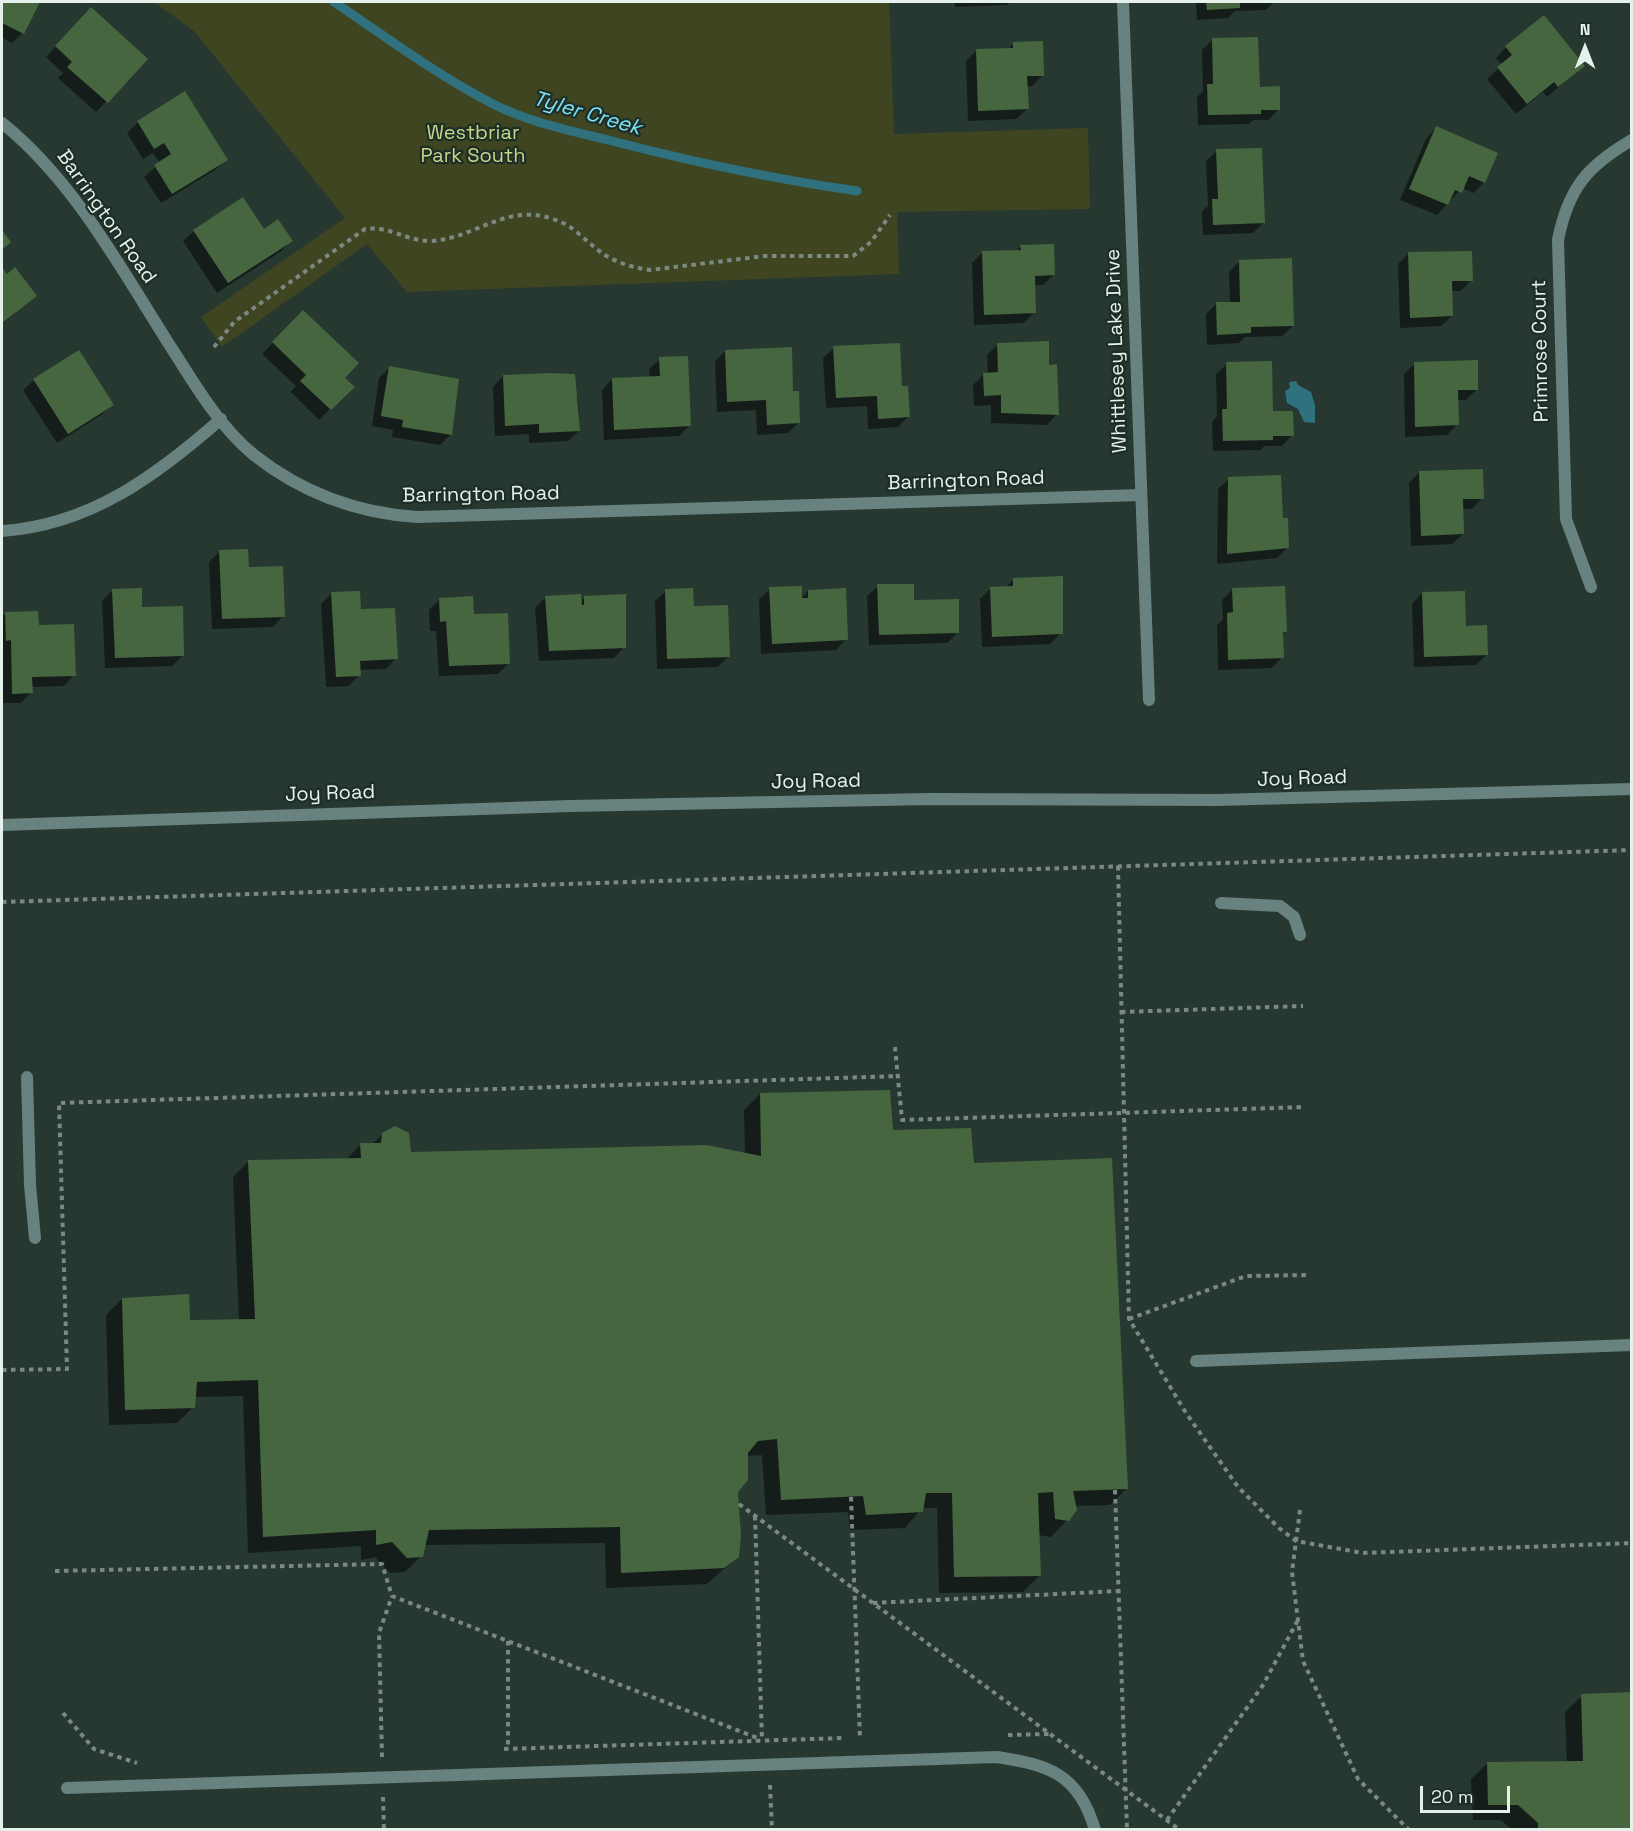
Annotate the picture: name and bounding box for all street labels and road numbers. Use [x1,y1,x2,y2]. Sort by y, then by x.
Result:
street label: Barrington Road [51,146,161,288]
street label: Whittlesey Lake Drive [1101,248,1133,454]
street label: Primrose Court [1528,279,1554,423]
street label: Barrington Road [887,466,1045,496]
street label: Barrington Road [402,482,560,508]
street label: Joy Road [1257,765,1347,793]
street label: Joy Road [771,769,861,795]
street label: Joy Road [285,780,375,808]

